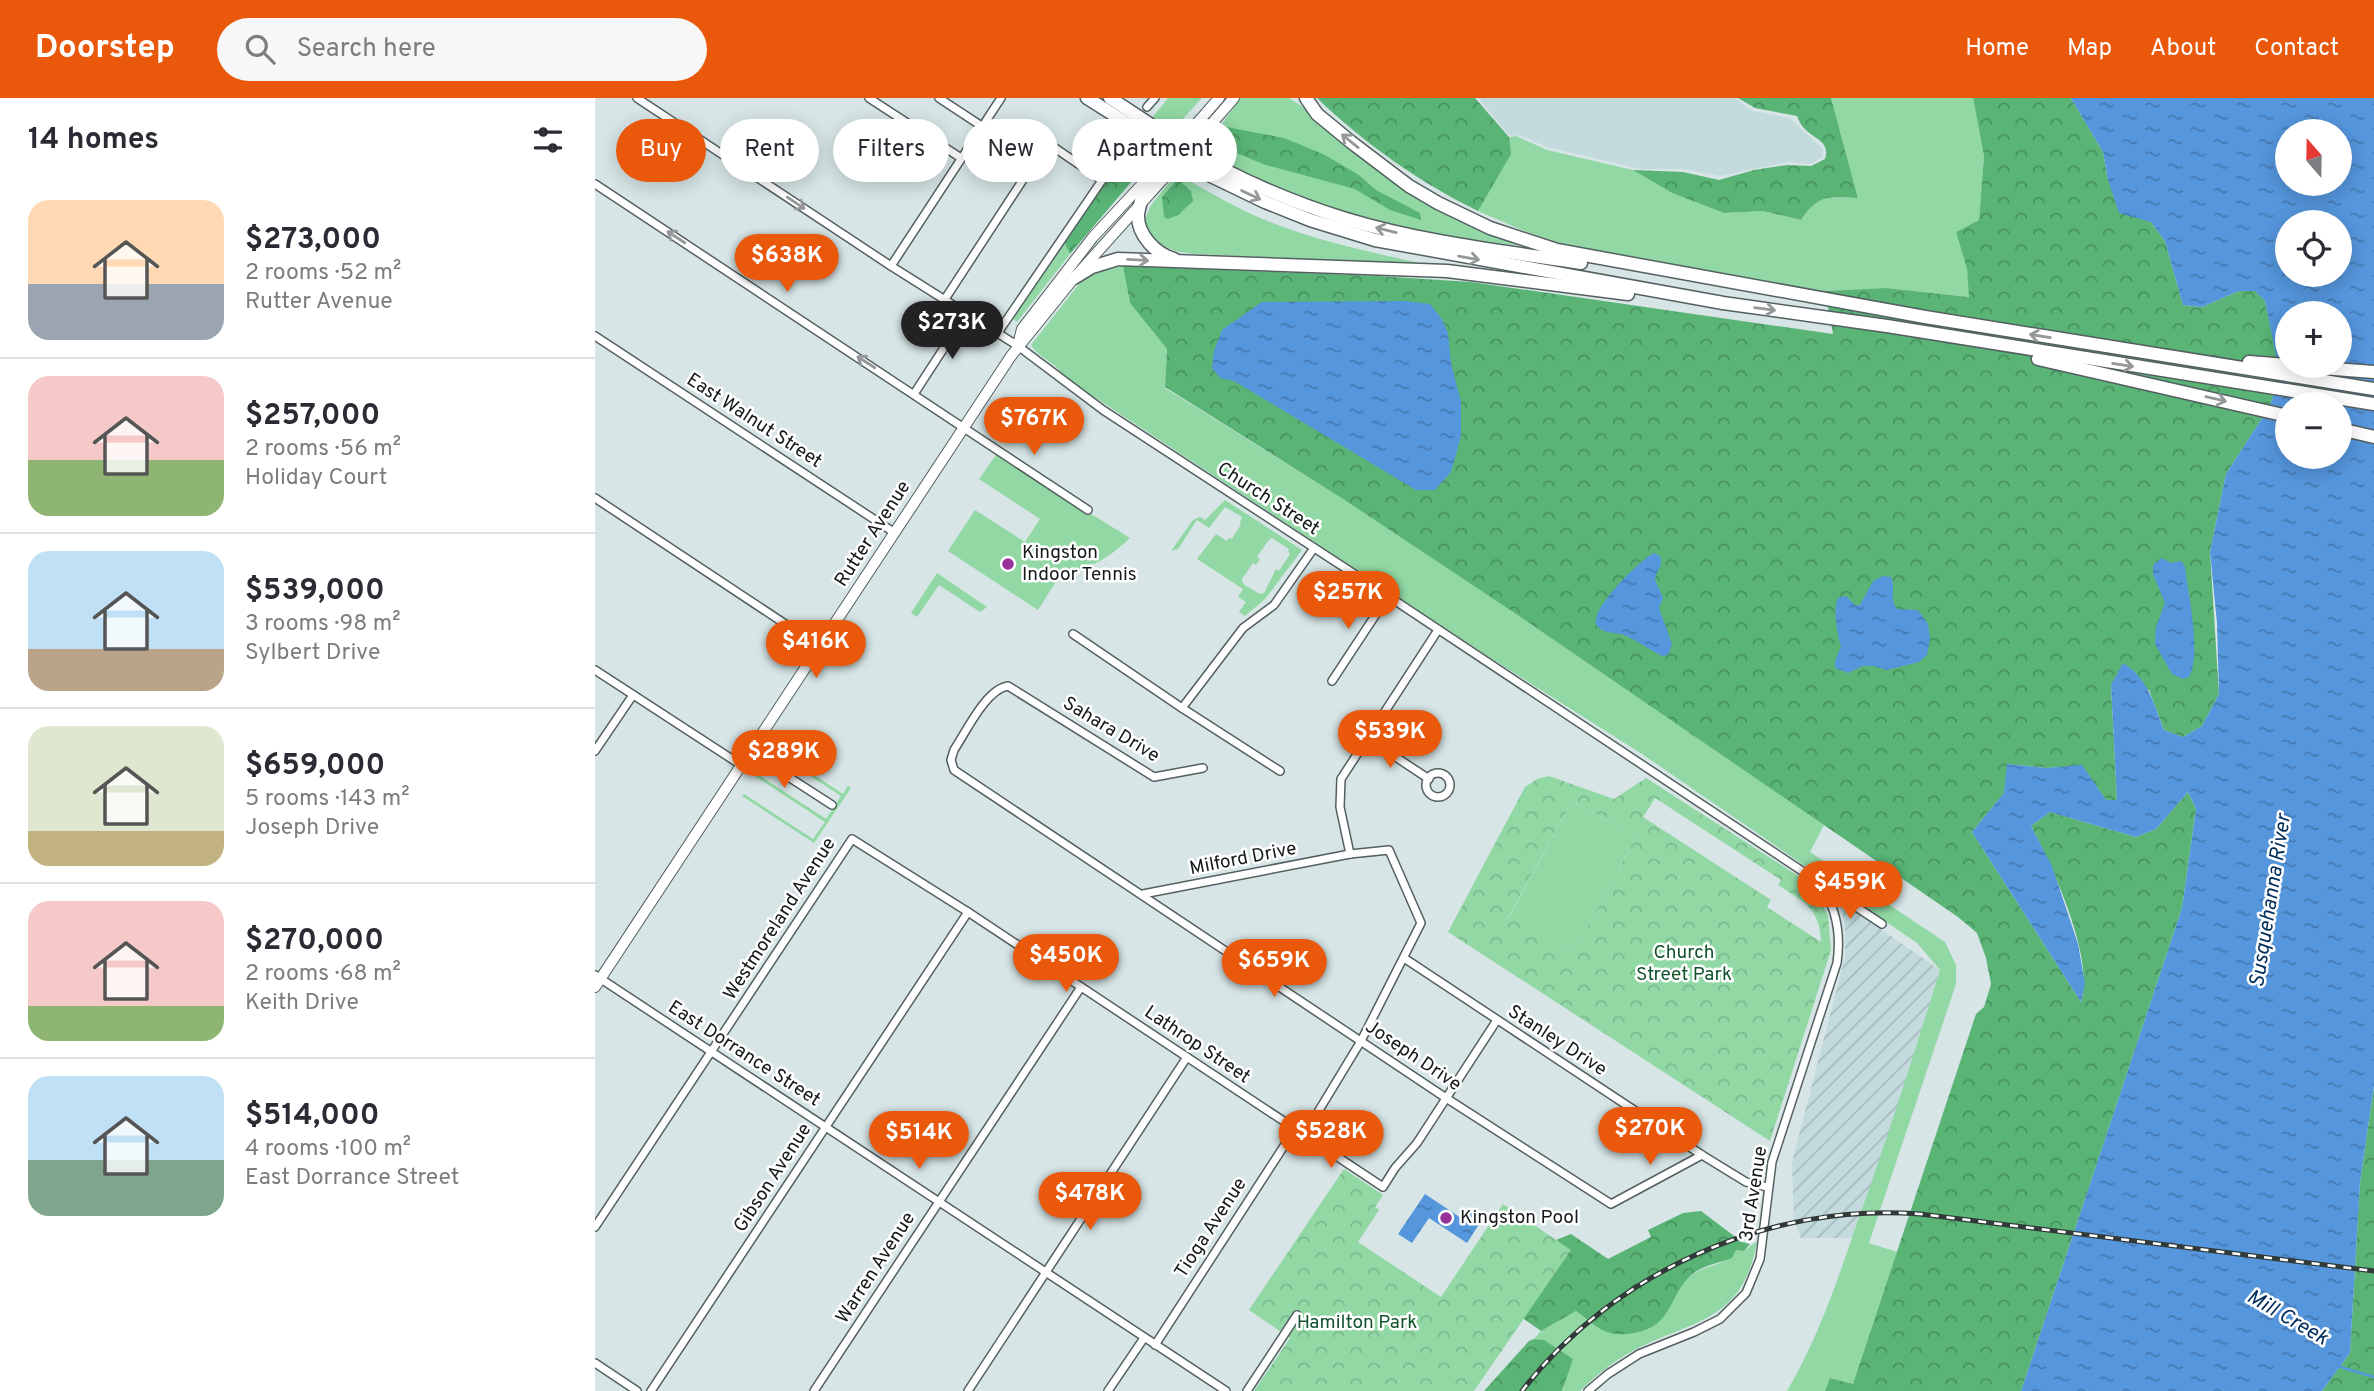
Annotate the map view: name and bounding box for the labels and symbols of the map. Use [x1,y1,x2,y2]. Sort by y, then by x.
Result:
north arrow [2275,119,2352,196]
one-way arrow [1341,133,1359,148]
one-way arrow [1240,189,1261,202]
one-way arrow [786,197,806,211]
one-way arrow [1376,222,1398,235]
one-way arrow [667,230,686,245]
pin: $638K [738,234,836,294]
one-way arrow [1457,252,1480,265]
one-way arrow [1127,254,1150,267]
pin: $273K [903,302,1001,361]
one-way arrow [1754,303,1776,316]
one-way arrow [2030,329,2052,342]
one-way arrow [857,355,876,370]
one-way arrow [2111,359,2134,372]
street label: East Walnut Street [682,368,826,474]
one-way arrow [2205,394,2227,407]
pin: $767K [985,398,1083,457]
street label: Church Street [1212,457,1324,541]
street label: Rutter Avenue [830,476,916,592]
place label: Kingston Indoor Tennis [1022,541,1137,587]
marker: Kingston Indoor Tennis [1000,556,1016,572]
pin: $257K [1299,572,1397,631]
pin: $416K [767,620,865,680]
street label: Sahara Drive [1058,692,1164,768]
pin: $539K [1341,710,1439,770]
pin: $289K [735,730,833,790]
water label: Susquehanna River [2244,810,2298,990]
street label: Westmoreland Avenue [718,833,842,1005]
street label: Milford Drive [1187,837,1299,881]
pin: $459K [1801,862,1899,921]
pin: $450K [1017,934,1115,994]
pin: $659K [1225,940,1323,999]
park label: Church Street Park [1636,941,1732,987]
street label: East Dorrance Street [663,996,825,1112]
street label: Stanley Drive [1503,1000,1611,1082]
street label: Lathrop Street [1139,1001,1255,1089]
street label: Joseph Drive [1360,1015,1466,1097]
pin: $270K [1601,1108,1699,1167]
pin: $528K [1282,1110,1380,1170]
pin: $514K [870,1112,968,1171]
street label: Gibson Avenue [729,1119,817,1237]
street label: 3rd Avenue [1735,1145,1773,1243]
pin: $478K [1041,1172,1139,1232]
street label: Tioga Avenue [1170,1173,1252,1283]
place label: Kingston Pool [1460,1206,1579,1230]
street label: Warren Avenue [831,1208,921,1328]
marker: Kingston Pool [1438,1210,1454,1226]
water label: Mill Creek [2241,1284,2333,1352]
park label: Hamilton Park [1297,1311,1417,1335]

